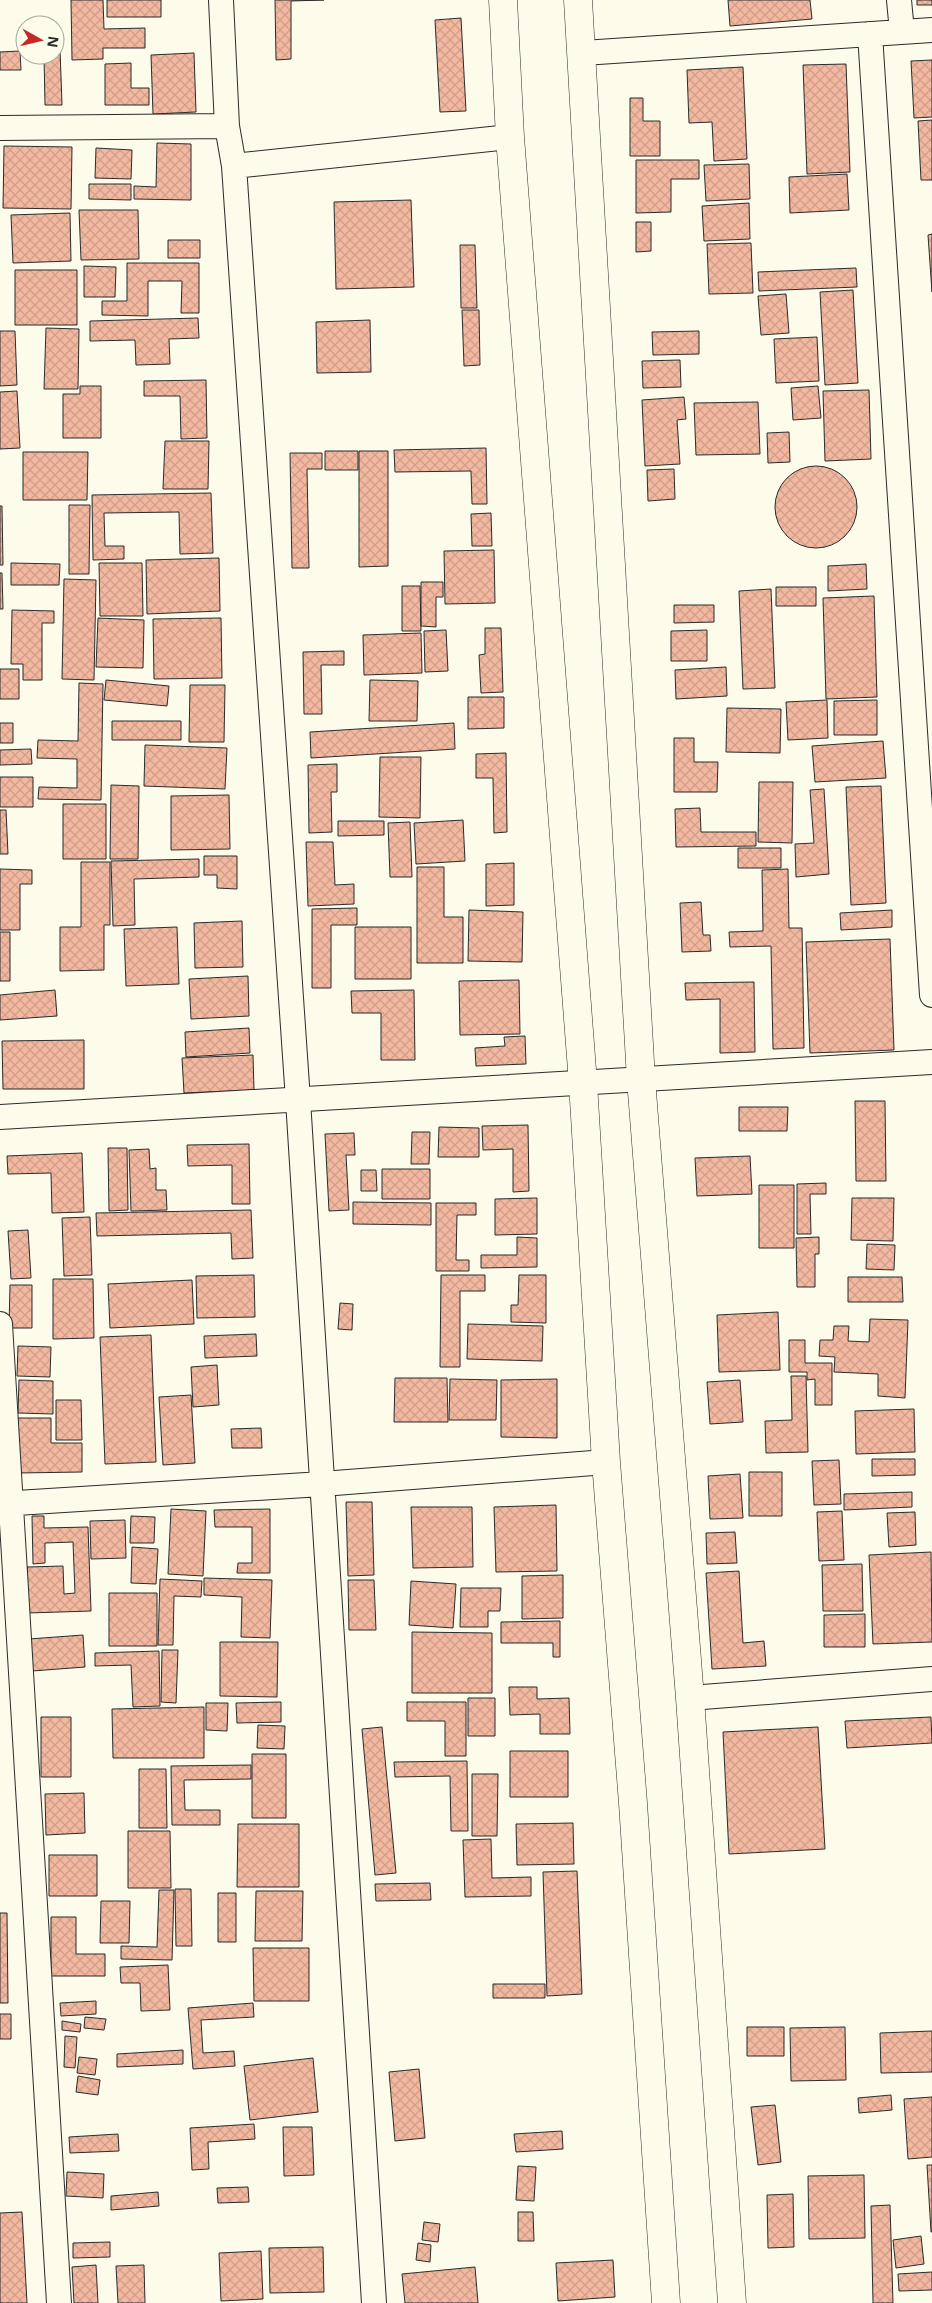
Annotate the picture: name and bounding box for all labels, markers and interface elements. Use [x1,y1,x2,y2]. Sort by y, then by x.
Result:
north arrow [15,15,65,65]
text: N [43,35,64,49]

